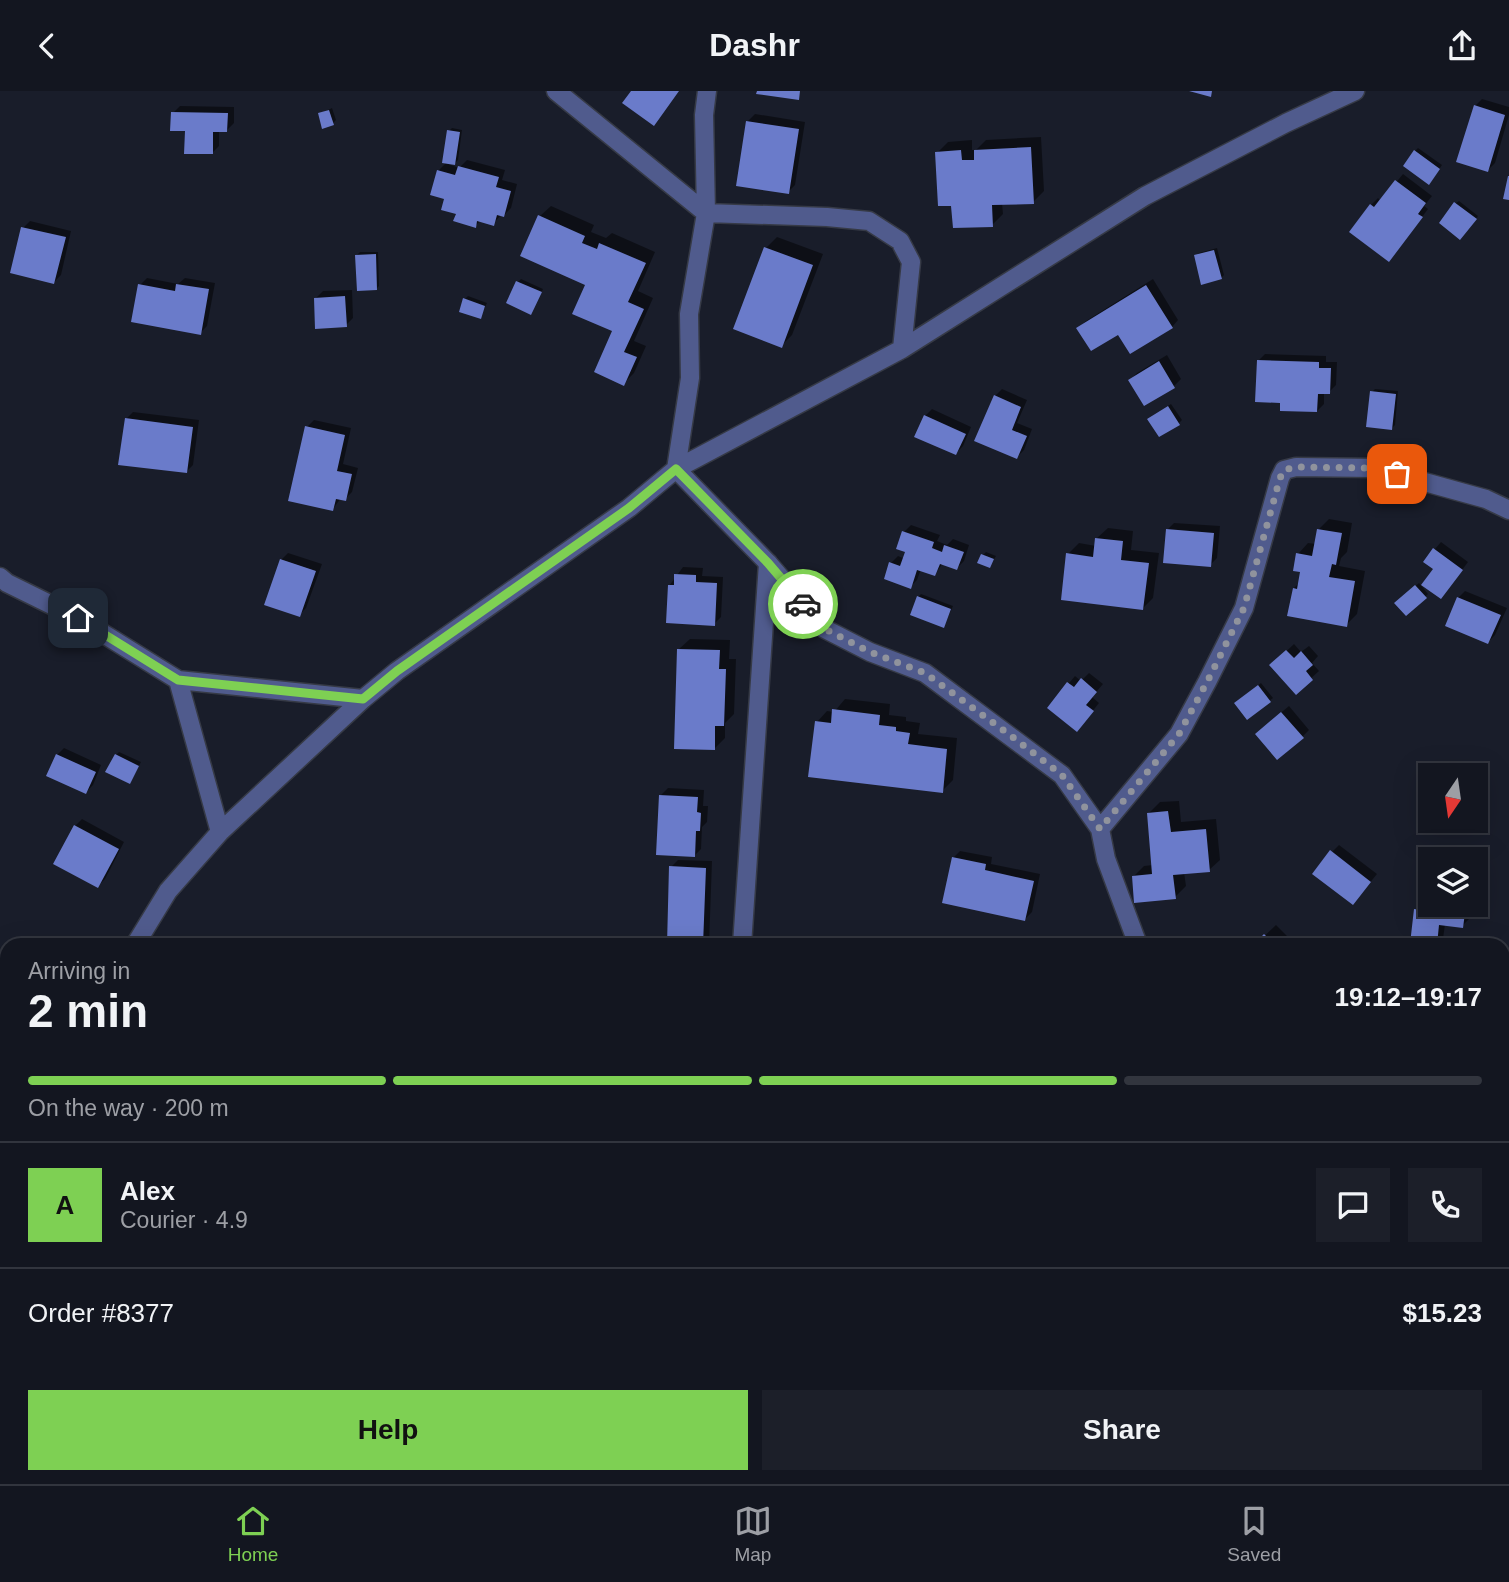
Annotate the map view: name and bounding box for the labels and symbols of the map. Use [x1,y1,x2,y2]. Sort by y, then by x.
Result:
pin [1367,444,1427,504]
courier [768,569,838,639]
pin [48,588,108,648]
north arrow [1418,763,1488,833]

